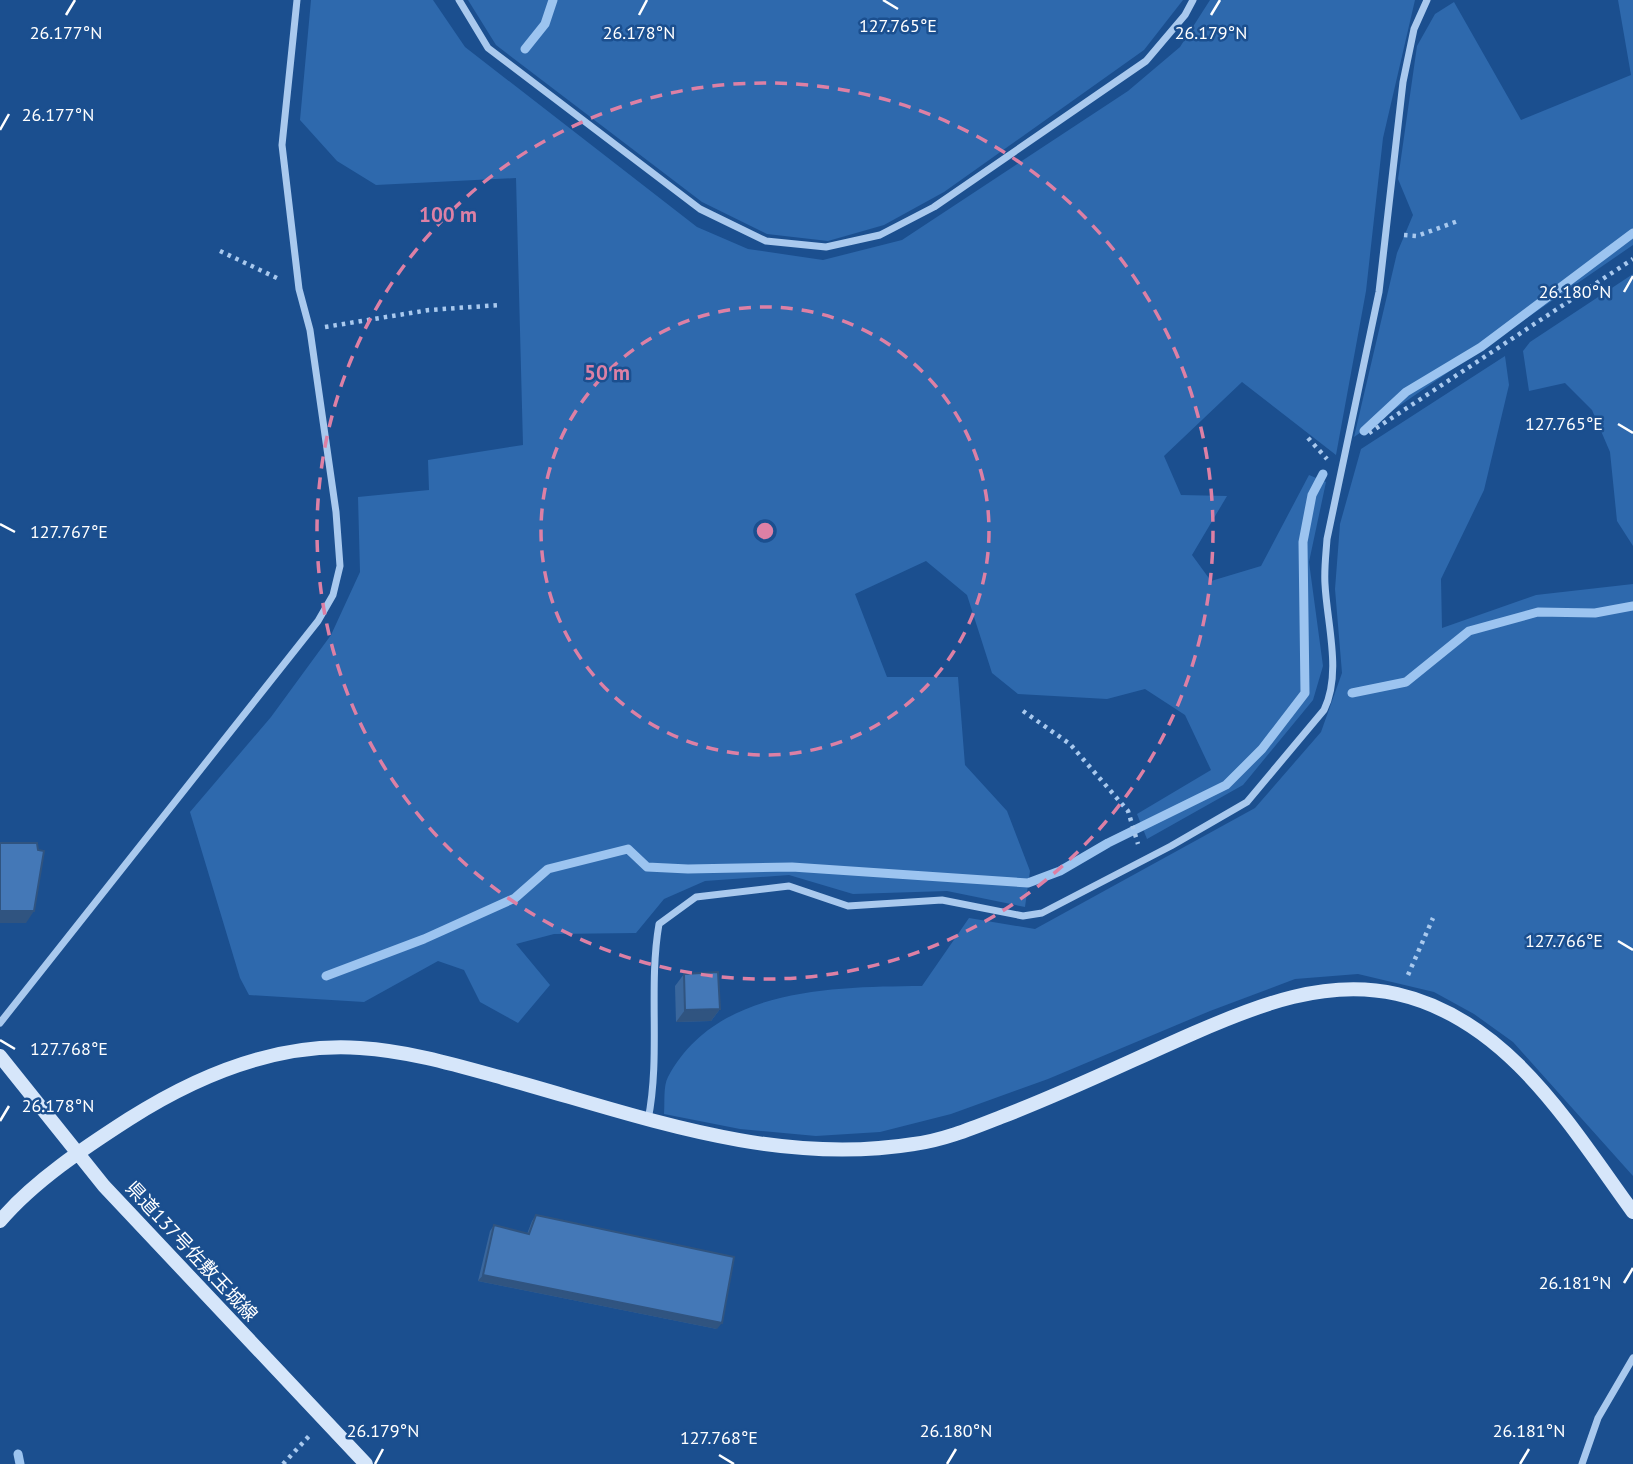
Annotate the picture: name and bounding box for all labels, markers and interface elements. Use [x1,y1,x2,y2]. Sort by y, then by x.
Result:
text: 127.765°E [859,14,937,37]
text: 26.177°N [30,21,102,44]
text: 26.178°N [603,21,675,44]
text: 26.179°N [1175,21,1247,44]
text: 26.177°N [22,103,94,126]
text: 100 m [419,201,477,228]
text: 26.180°N [1539,280,1611,303]
text: 50 m [584,359,630,386]
text: 127.765°E [1525,412,1603,435]
centre of rings [753,519,777,543]
text: 127.767°E [30,520,108,543]
text: 127.766°E [1525,929,1603,952]
text: 127.768°E [30,1037,108,1060]
text: 26.178°N [22,1094,94,1117]
street label: 県道137号佐敷玉城線 [121,1176,263,1326]
text: 26.181°N [1539,1271,1611,1294]
text: 26.179°N [347,1419,419,1442]
text: 26.180°N [920,1419,992,1442]
text: 26.181°N [1493,1419,1565,1442]
text: 127.768°E [680,1426,758,1449]

